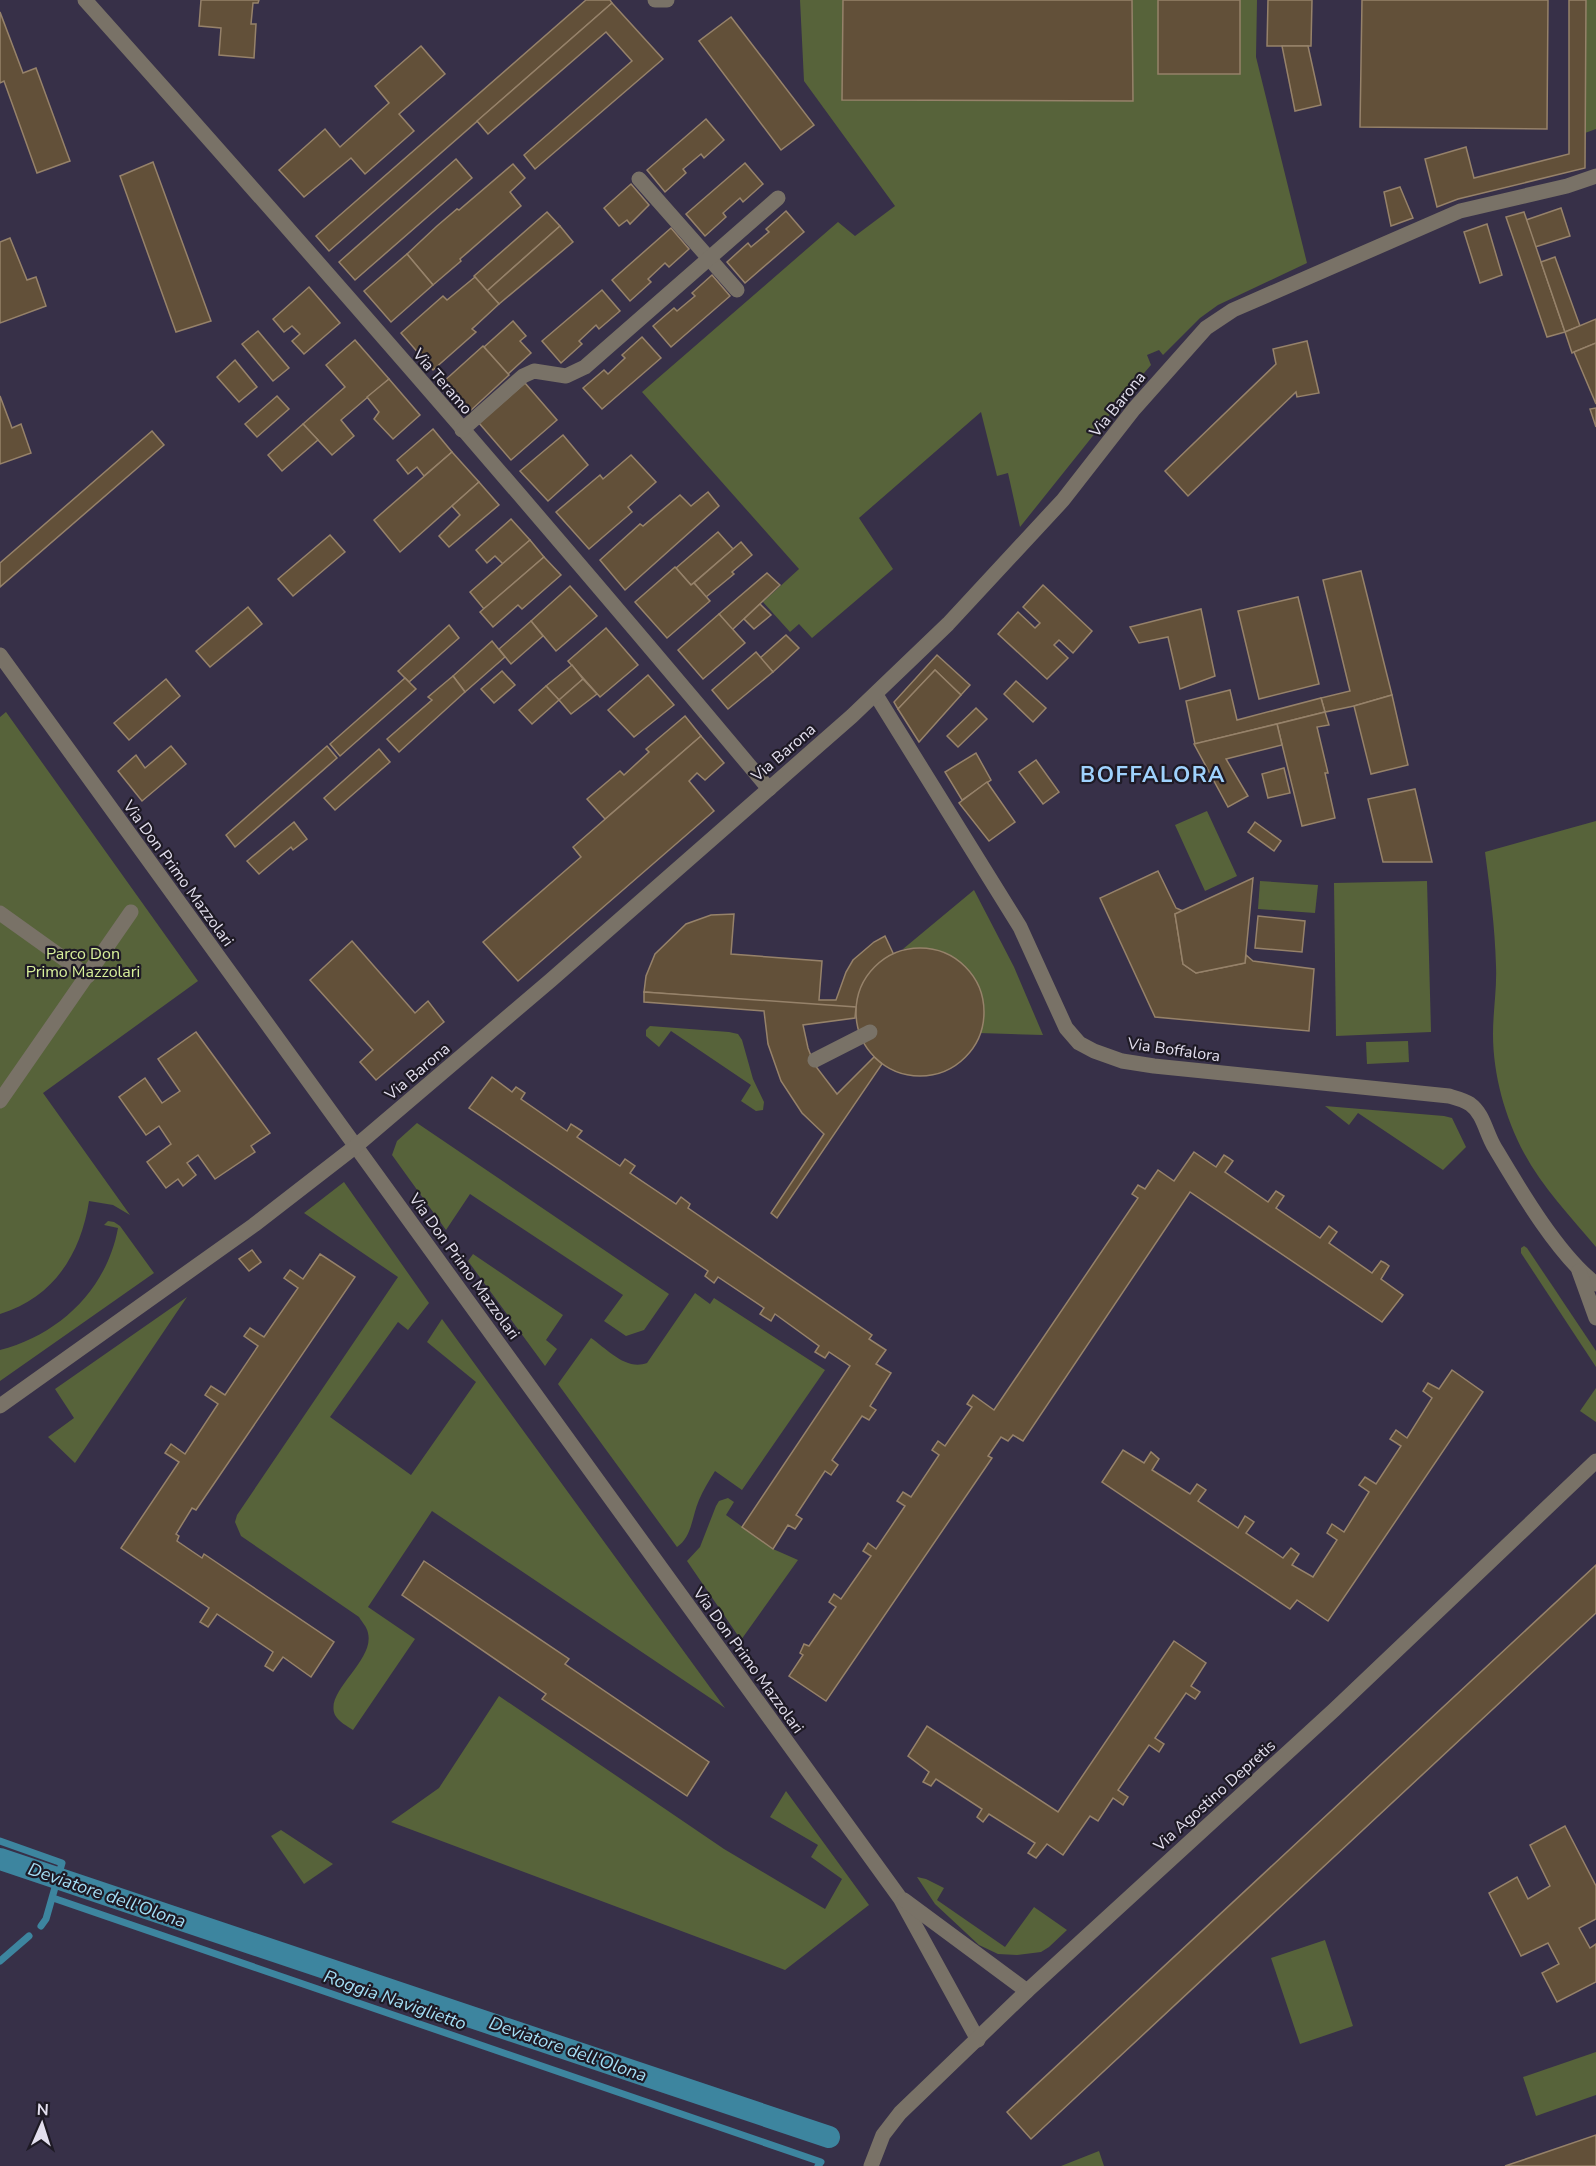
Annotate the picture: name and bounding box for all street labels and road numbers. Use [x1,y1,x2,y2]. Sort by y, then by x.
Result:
street label: Via Teramo [407,343,477,419]
street label: Via Barona [1084,367,1151,443]
street label: Via Barona [746,719,821,788]
street label: Via Don Primo Mazzolari [117,795,239,951]
street label: Via Boffalora [1125,1032,1222,1067]
street label: Via Barona [380,1038,455,1106]
street label: Via Don Primo Mazzolari [403,1188,525,1344]
street label: Via Don Primo Mazzolari [687,1582,809,1738]
street label: Via Agostino Depretis [1148,1735,1280,1857]

